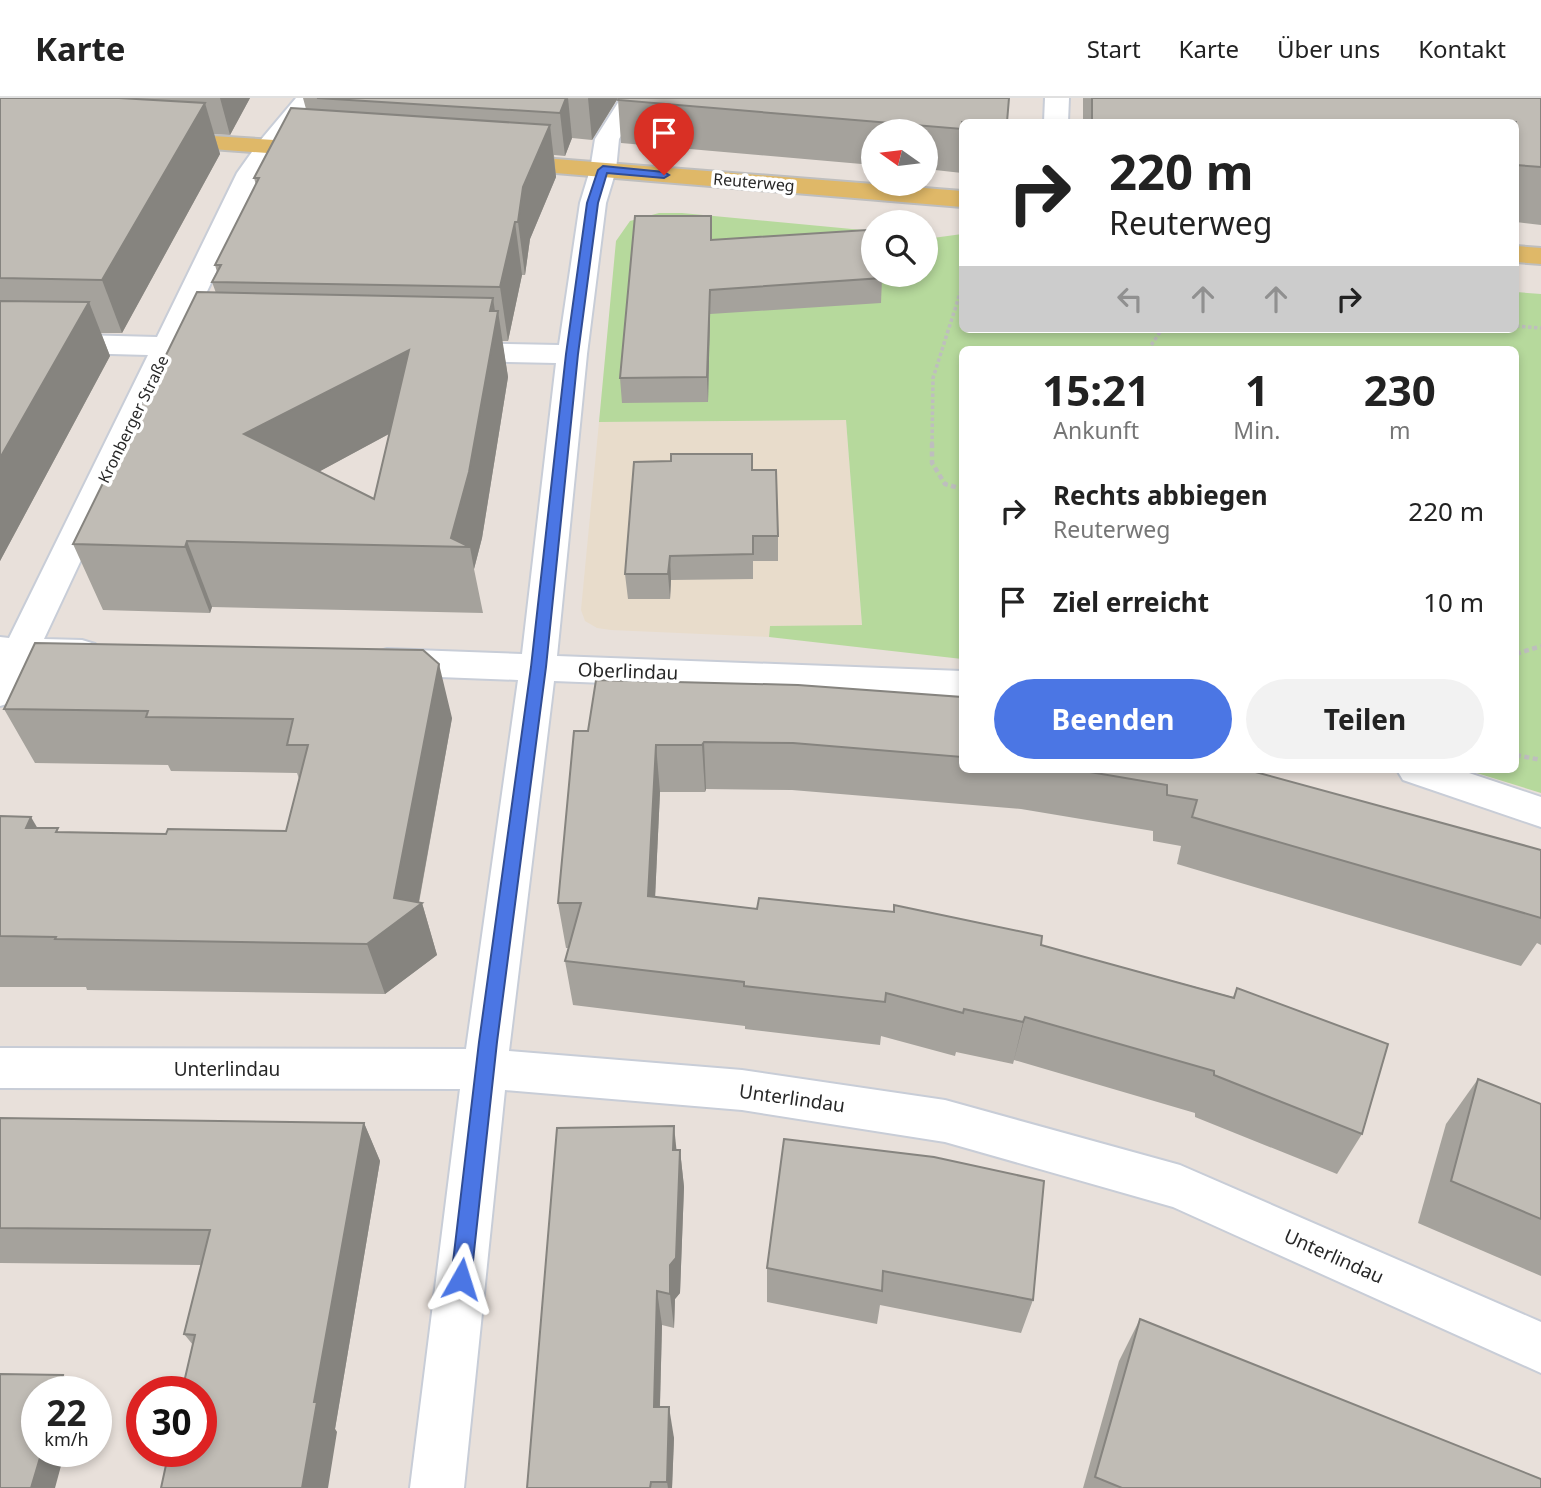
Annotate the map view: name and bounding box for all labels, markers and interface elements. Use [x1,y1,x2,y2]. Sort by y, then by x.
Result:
text: Karte [35,26,125,71]
text: Start [1087,32,1141,65]
text: Karte [1179,32,1239,65]
text: Über uns [1277,32,1380,65]
text: Kontakt [1418,32,1506,65]
pin [634,103,694,175]
icon: arrive [645,114,683,152]
north arrow [861,119,938,196]
map controls [861,119,938,287]
text: 220 m [1109,138,1254,204]
icon: right [994,147,1085,238]
street label: Reuterweg [712,167,796,197]
text: Reuterweg [1109,201,1272,244]
button: search [861,210,938,287]
icon: left [1111,280,1149,318]
icon: ahead [1184,280,1222,318]
icon: ahead [1257,280,1295,318]
icon: right [1330,280,1368,318]
street label: Kronberger Straße [93,351,173,487]
text: 15:21 [1042,361,1150,418]
text: 1 [1245,361,1269,418]
text: 230 [1364,361,1436,418]
text: Ankunft [1053,414,1139,446]
text: Min. [1233,414,1281,446]
text: m [1389,414,1411,446]
text: Rechts abbiegen [1053,477,1268,513]
icon: right [994,492,1032,530]
text: 220 m [1408,493,1484,529]
text: Reuterweg [1053,513,1170,545]
icon: arrive [994,583,1032,621]
text: Ziel erreicht [1053,584,1209,620]
text: 10 m [1423,584,1484,620]
street label: Oberlindau [577,656,679,686]
button: Beenden [994,679,1232,759]
button: Teilen [1246,679,1484,759]
street label: Unterlindau [174,1056,280,1082]
street label: Unterlindau [737,1078,847,1118]
street label: Unterlindau [1280,1222,1388,1290]
position arrow [424,1242,498,1316]
speed limit sign: 30 [126,1376,217,1467]
text: 22 [46,1389,87,1436]
text: km/h [44,1427,89,1451]

